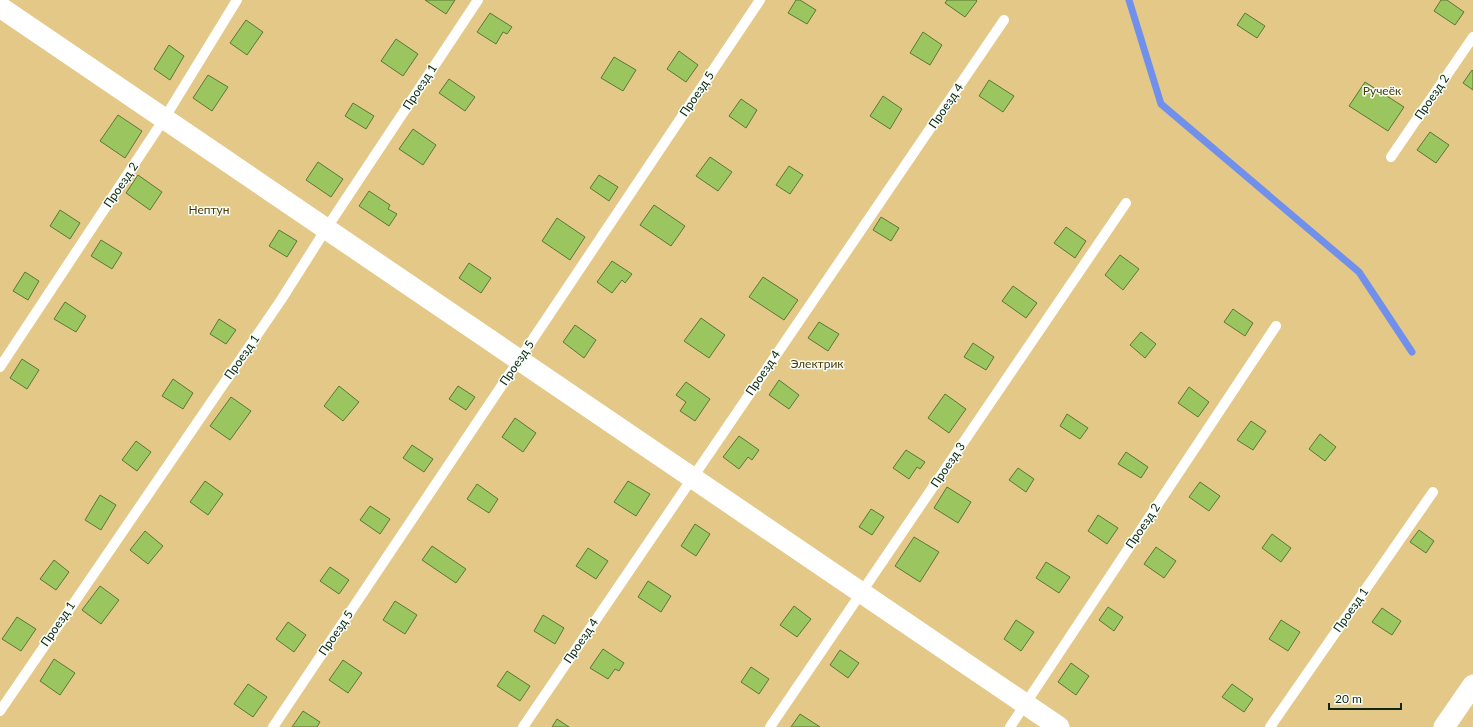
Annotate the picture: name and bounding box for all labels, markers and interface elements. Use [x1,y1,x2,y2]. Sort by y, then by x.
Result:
street label: Проезд 1 [399,61,440,112]
street label: Проезд 5 [676,68,717,119]
street label: Проезд 2 [1411,71,1452,122]
street label: Проезд 4 [925,80,966,131]
park label: Ручеёк [1363,83,1402,98]
street label: Проезд 2 [100,159,141,210]
park label: Нептун [188,202,230,217]
street label: Проезд 1 [221,331,262,382]
street label: Проезд 5 [496,337,537,388]
street label: Проезд 4 [742,347,783,398]
park label: Электрик [790,356,844,371]
street label: Проезд 3 [927,439,968,490]
street label: Проезд 2 [1122,500,1163,551]
street label: Проезд 1 [1330,584,1371,635]
street label: Проезд 1 [37,598,78,649]
street label: Проезд 5 [315,607,356,658]
street label: Проезд 4 [560,615,601,666]
scale bar [1329,685,1401,711]
text: 20 m [1335,691,1362,706]

